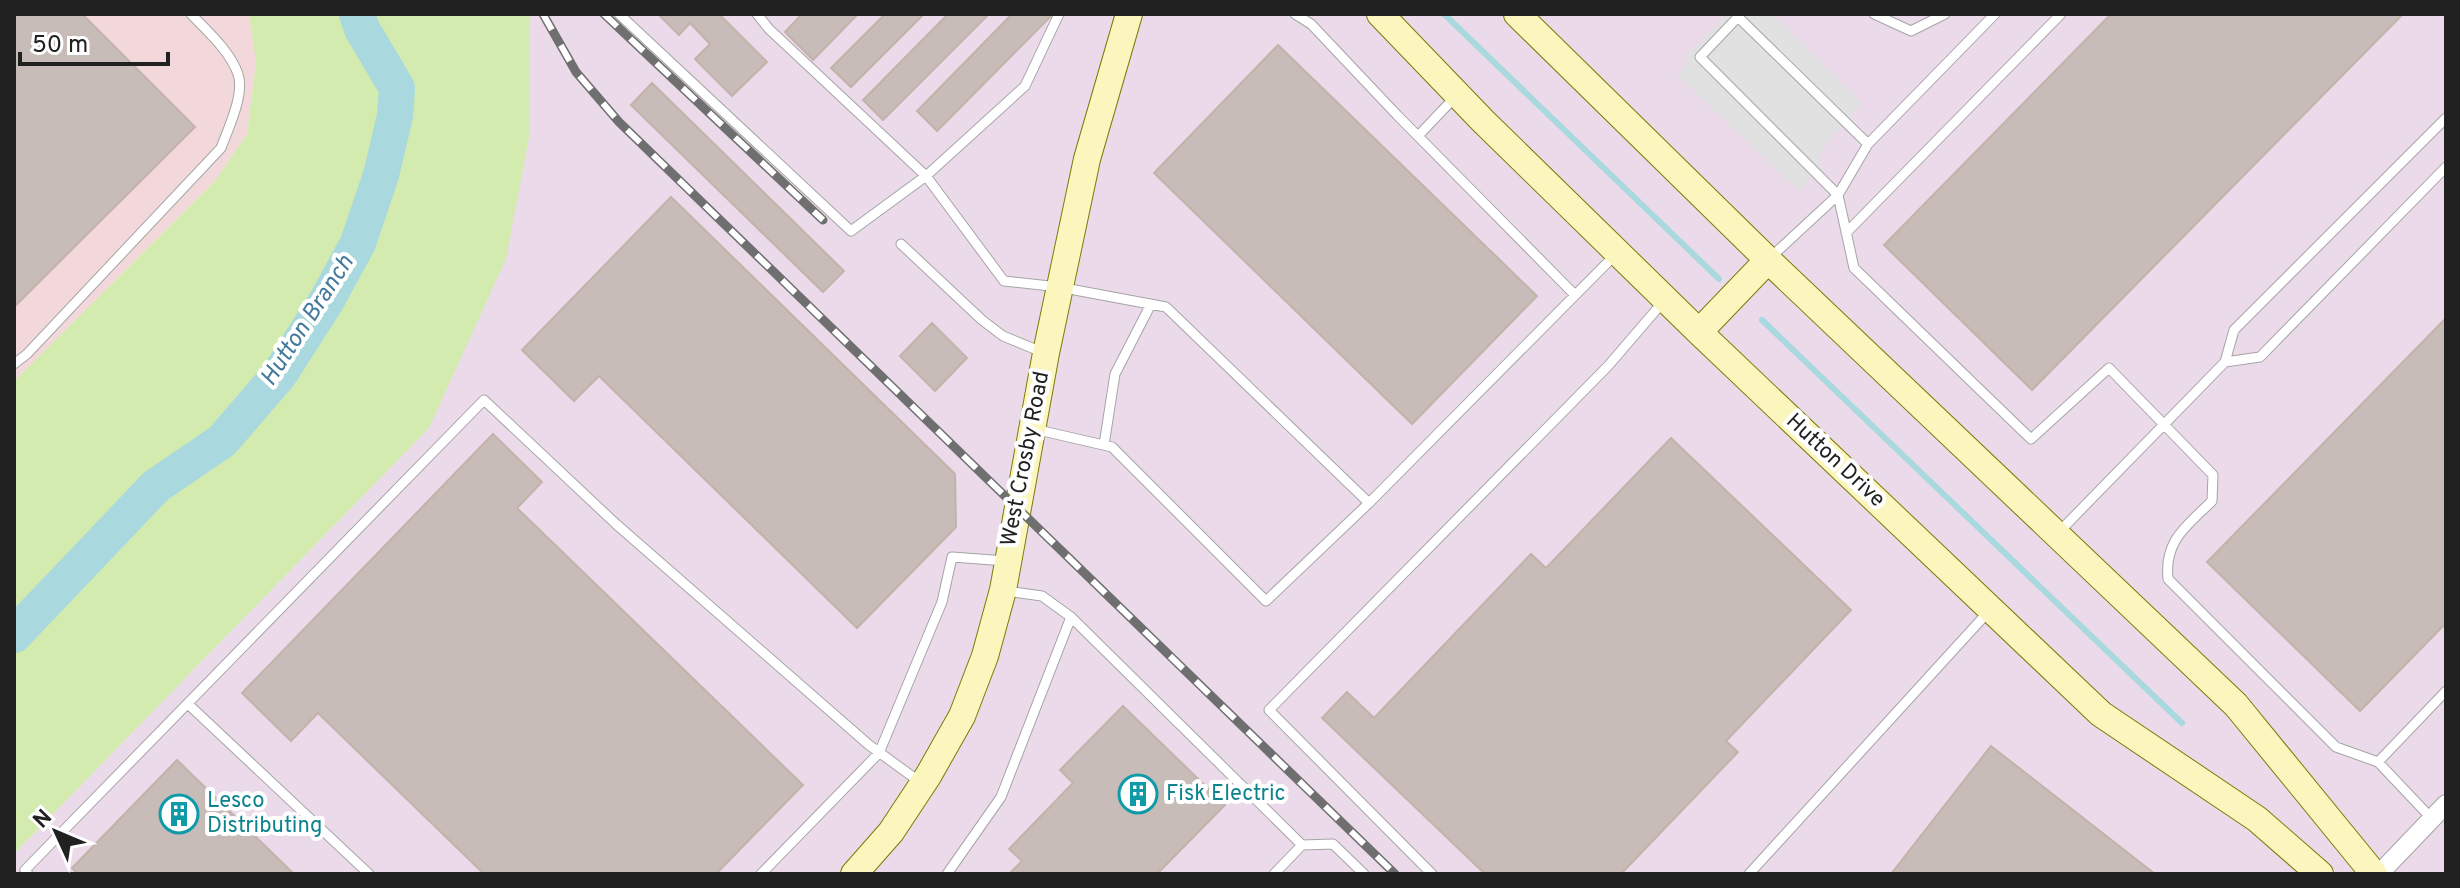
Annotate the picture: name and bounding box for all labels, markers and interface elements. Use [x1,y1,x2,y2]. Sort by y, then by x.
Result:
scale bar [20,16,168,66]
text: 50 m [32,31,88,61]
water label: Hutton Branch [255,250,361,392]
street label: West Crosby Road [996,369,1056,549]
street label: Hutton Drive [1780,408,1890,514]
building icon: Fisk Electric [1117,773,1159,815]
place label: Fisk Electric [1166,781,1286,808]
place label: Lesco Distributing [207,788,322,840]
north arrow [16,792,96,872]
building icon: Lesco Distributing [158,793,200,835]
text: N [28,805,59,835]

